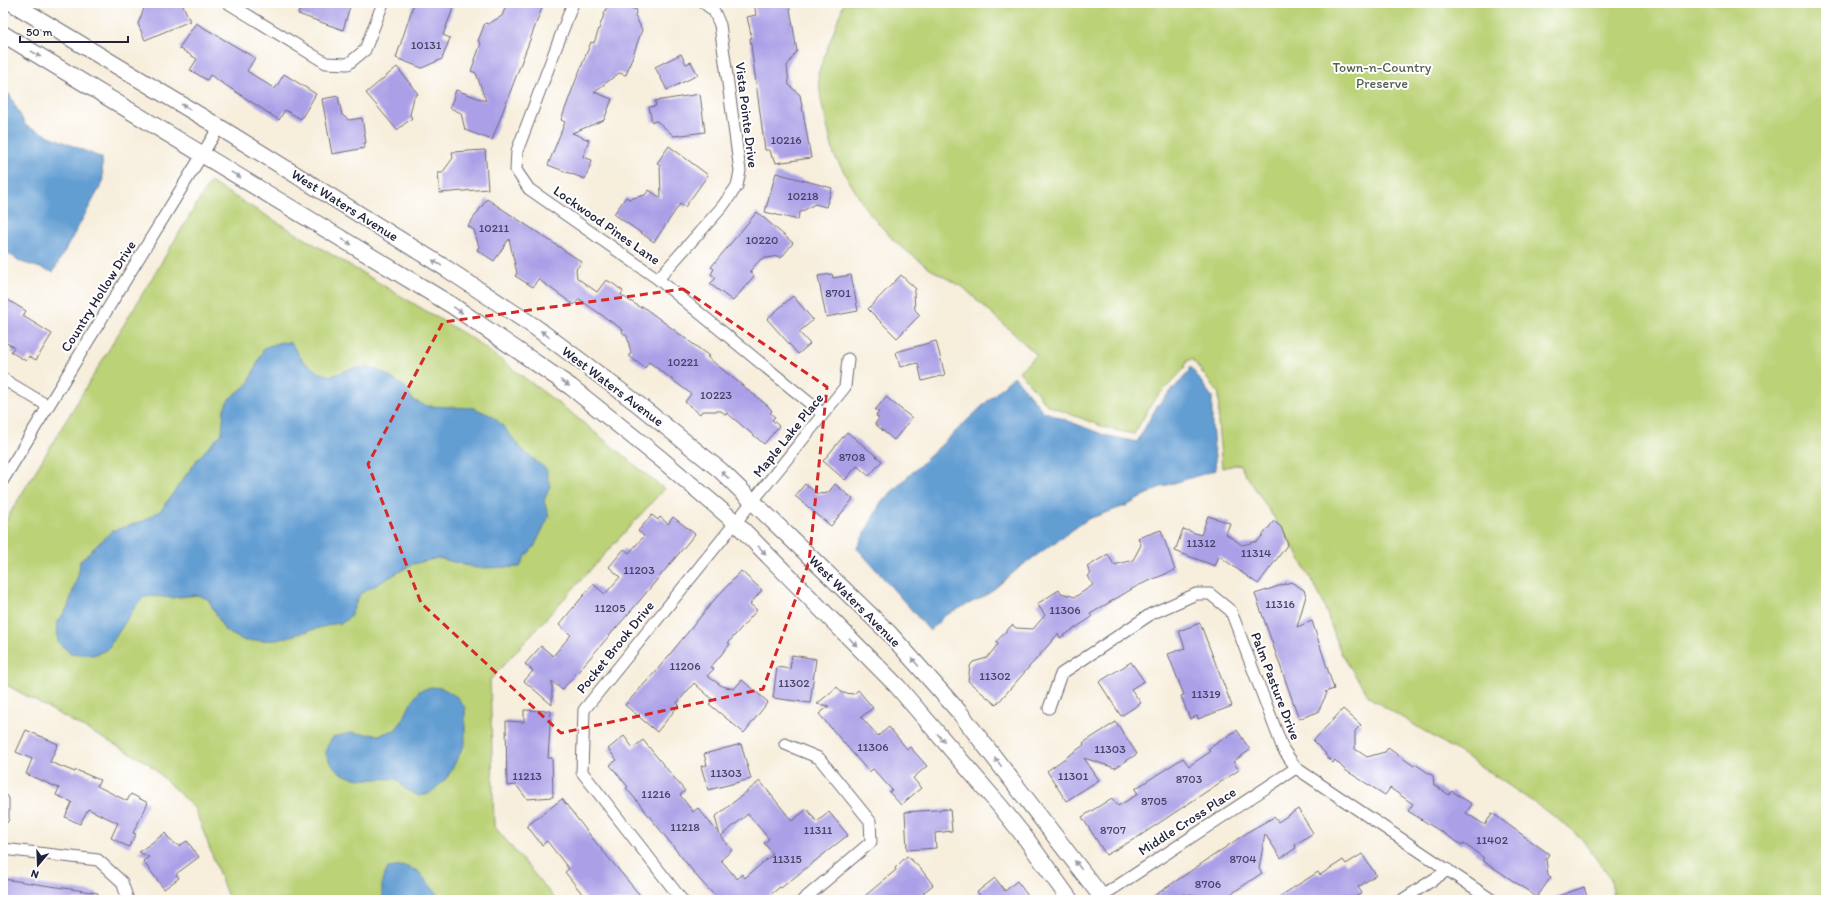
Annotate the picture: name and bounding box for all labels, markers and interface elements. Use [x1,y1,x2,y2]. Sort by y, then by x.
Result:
scale bar [20,18,128,44]
text: 50 m [26,25,52,39]
house number: 10131 [411,38,442,52]
one-way arrow [30,50,42,57]
park label: Town-n-Country Preserve [1333,59,1432,92]
street label: Vista Pointe Drive [732,61,761,169]
one-way arrow [180,104,192,111]
house number: 10216 [770,133,802,147]
street label: West Waters Avenue [288,166,402,245]
one-way arrow [230,171,242,178]
street label: Lockwood Pines Lane [550,182,664,269]
house number: 10218 [787,189,819,203]
house number: 10211 [479,221,510,235]
house number: 10220 [746,233,778,247]
street label: Country Hollow Drive [57,237,140,355]
one-way arrow [342,238,352,246]
one-way arrow [431,259,443,266]
house number: 8701 [825,286,851,300]
one-way arrow [453,306,464,314]
one-way arrow [540,330,551,339]
street label: West Waters Avenue [558,343,667,430]
house number: 10221 [667,355,699,369]
one-way arrow [560,380,571,387]
house number: 10223 [700,388,733,402]
street label: Maple Lake Place [749,390,828,481]
house number: 8708 [839,450,866,464]
one-way arrow [720,470,730,480]
house number: 11312 [1186,536,1216,550]
one-way arrow [757,545,767,555]
house number: 11314 [1241,546,1271,560]
street label: West Waters Avenue [805,552,904,651]
house number: 11203 [623,563,655,577]
house number: 11316 [1265,597,1295,611]
street label: Pocket Brook Drive [573,598,658,697]
house number: 11205 [594,601,626,615]
house number: 11306 [1049,603,1081,617]
street label: Palm Pasture Drive [1247,630,1304,743]
one-way arrow [848,637,858,647]
one-way arrow [910,657,919,668]
house number: 11206 [669,659,701,673]
house number: 11302 [979,669,1011,683]
house number: 11302 [778,676,810,690]
house number: 11319 [1191,687,1221,701]
one-way arrow [937,733,946,743]
house number: 11306 [857,740,889,754]
house number: 11303 [1094,742,1126,756]
one-way arrow [994,756,1003,767]
house number: 11303 [710,766,742,780]
house number: 11213 [512,769,542,783]
house number: 11301 [1058,769,1089,783]
house number: 8703 [1176,772,1203,786]
street label: Middle Cross Place [1135,783,1240,859]
house number: 11216 [641,787,671,801]
house number: 8705 [1141,794,1167,808]
house number: 11218 [670,820,700,834]
house number: 11311 [804,823,833,837]
house number: 8707 [1100,823,1126,837]
house number: 11402 [1476,833,1509,847]
north arrow [18,845,58,885]
house number: 11315 [772,852,802,866]
house number: 8704 [1229,852,1257,866]
one-way arrow [1074,859,1082,870]
text: N [29,867,41,881]
house number: 8706 [1195,877,1221,891]

